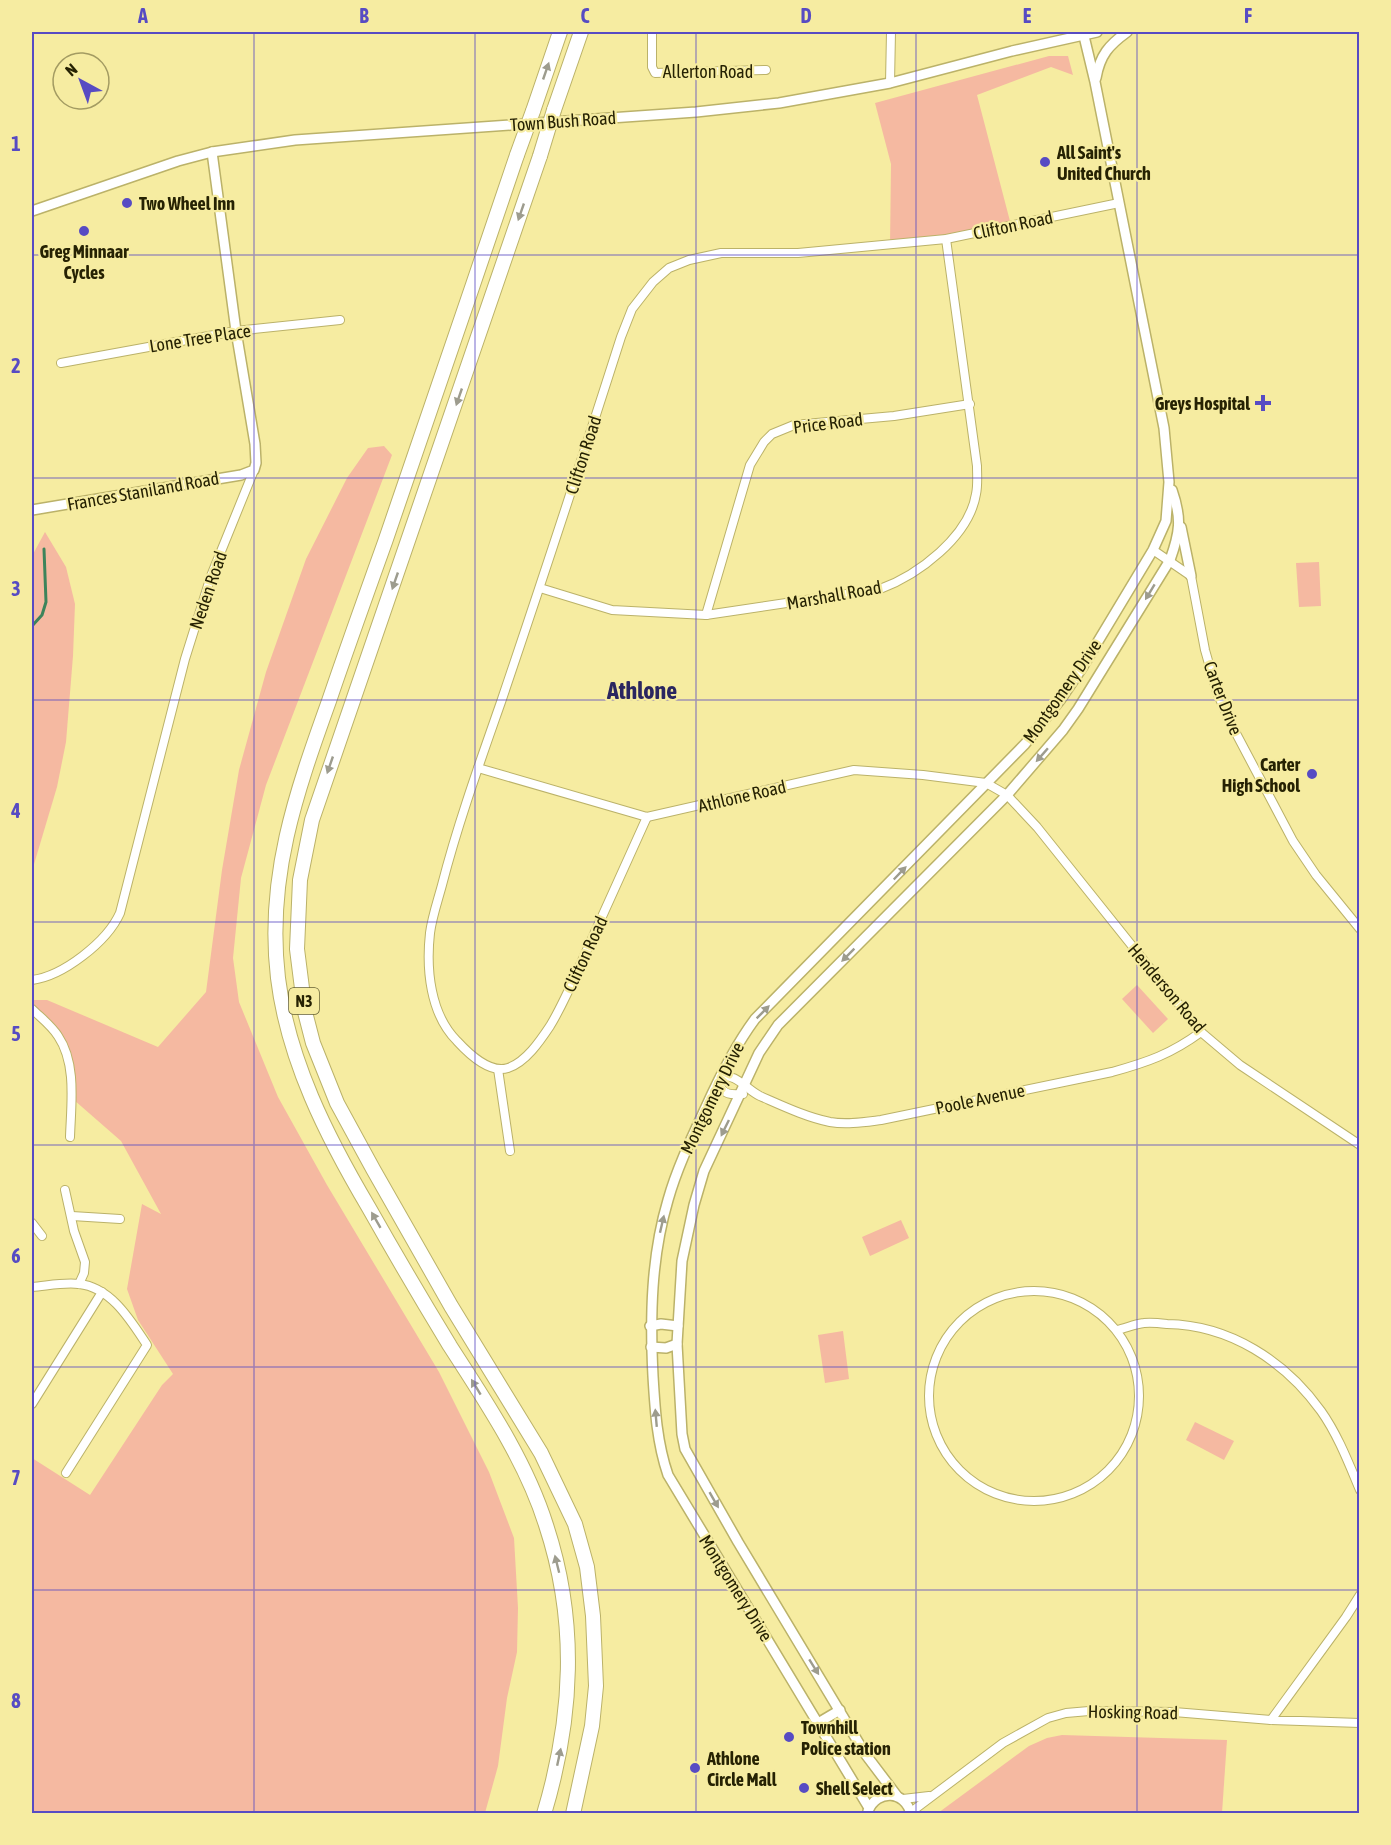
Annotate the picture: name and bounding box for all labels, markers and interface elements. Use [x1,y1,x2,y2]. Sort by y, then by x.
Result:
text: A [137,4,148,27]
text: B [359,4,369,27]
text: C [581,4,590,27]
text: D [800,4,812,27]
text: E [1023,4,1032,27]
text: F [1244,4,1252,27]
north arrow [51,51,111,111]
text: N [62,60,81,80]
street label: Allerton Road [663,61,753,82]
one-way arrow [542,62,552,80]
street label: Town Bush Road [509,107,617,135]
text: 1 [11,132,21,155]
place label: All Saint's United Church [1056,142,1151,184]
marker: All Saint's United Church [1038,155,1052,169]
place label: Two Wheel Inn [139,193,235,214]
marker: Two Wheel Inn [120,196,134,210]
one-way arrow [516,203,526,221]
street label: Clifton Road [971,206,1055,244]
marker: Greg Minnaar Cycles [77,224,91,238]
place label: Greg Minnaar Cycles [40,241,129,283]
street label: Lone Tree Place [148,320,252,356]
text: 2 [11,354,21,377]
one-way arrow [453,388,463,406]
place label: Greys Hospital [1155,393,1250,414]
marker: Greys Hospital [1254,394,1272,412]
street label: Price Road [792,408,864,438]
street label: Clifton Road [560,413,606,497]
street label: Frances Staniland Road [65,467,221,515]
street label: Neden Road [185,548,231,632]
one-way arrow [389,572,399,590]
street label: Marshall Road [785,576,883,614]
text: 3 [11,577,21,600]
one-way arrow [1145,584,1156,600]
street label: Montgomery Drive [1019,635,1105,747]
street label: Carter Drive [1199,658,1247,738]
district label: Athlone [606,677,677,704]
one-way arrow [1035,747,1049,762]
place label: Carter High School [1222,754,1301,796]
one-way arrow [325,756,335,774]
marker: Carter High School [1305,767,1319,781]
street label: Athlone Road [696,776,788,816]
text: 4 [10,799,21,822]
one-way arrow [892,867,906,881]
street label: Clifton Road [558,913,612,995]
street label: Henderson Road [1124,939,1210,1037]
one-way arrow [841,947,855,962]
road number: N3 [289,988,319,1014]
one-way arrow [755,1005,770,1019]
text: 5 [11,1022,21,1045]
street label: Montgomery Drive [676,1039,748,1157]
street label: Poole Avenue [933,1079,1027,1119]
one-way arrow [720,1120,729,1137]
one-way arrow [370,1212,381,1228]
one-way arrow [658,1215,668,1234]
text: 6 [11,1244,21,1267]
one-way arrow [470,1379,481,1395]
one-way arrow [651,1409,661,1428]
text: 7 [11,1466,21,1489]
one-way arrow [708,1492,719,1508]
street label: Montgomery Drive [695,1531,777,1645]
one-way arrow [551,1554,561,1573]
one-way arrow [809,1659,820,1675]
text: 8 [11,1689,21,1712]
street label: Hosking Road [1088,1701,1178,1723]
place label: Townhill Police station [801,1717,891,1759]
marker: Townhill Police station [782,1730,796,1744]
one-way arrow [555,1747,564,1766]
place label: Athlone Circle Mall [706,1748,777,1790]
marker: Athlone Circle Mall [688,1761,702,1775]
place label: Shell Select [816,1778,894,1799]
marker: Shell Select [797,1781,811,1795]

